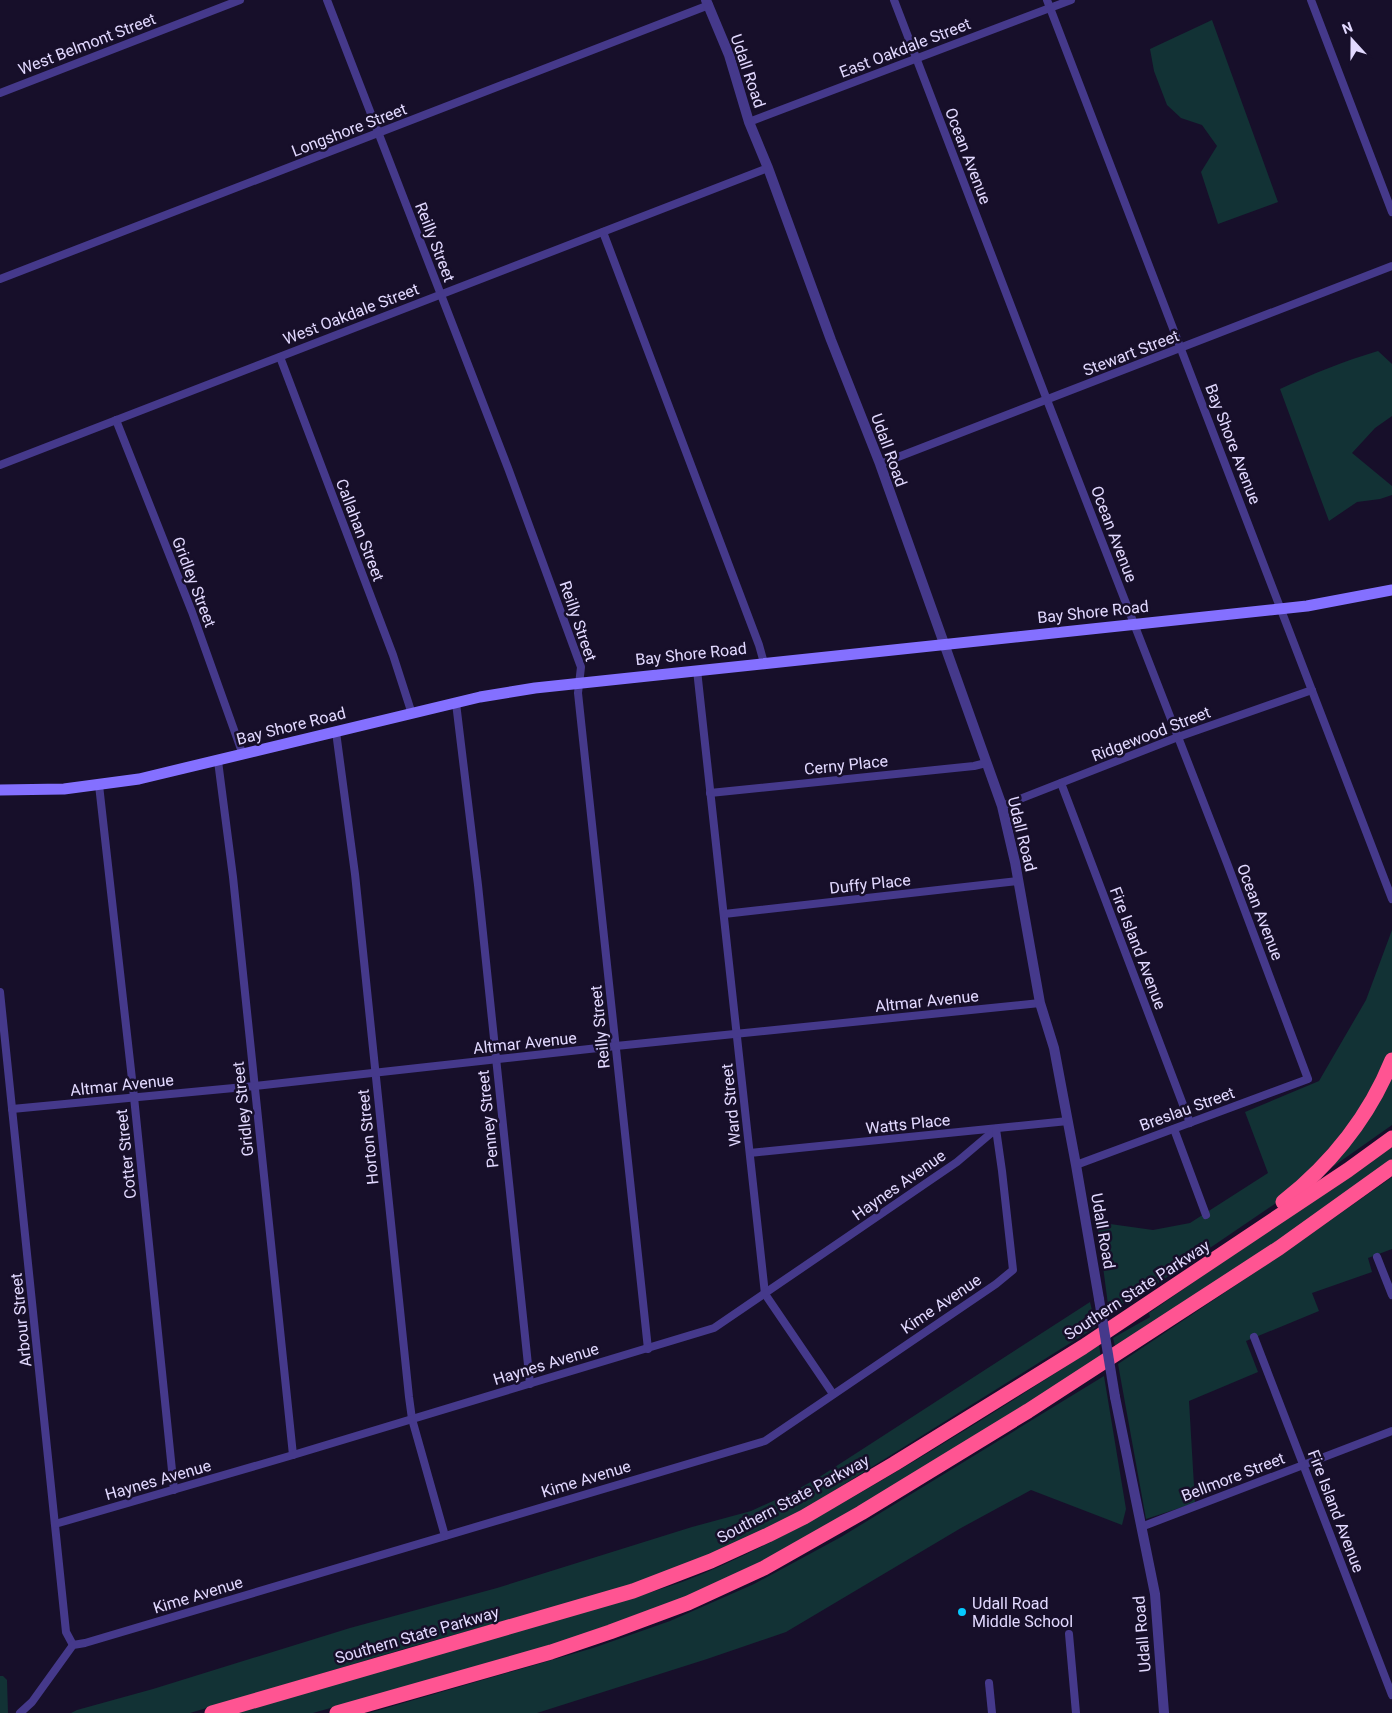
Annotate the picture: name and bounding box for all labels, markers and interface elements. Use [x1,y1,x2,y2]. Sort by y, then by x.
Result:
street label: West Belmont Street [16,9,158,79]
street label: East Oakdale Street [837,14,973,82]
north arrow [1327,15,1377,65]
text: N [1340,19,1355,37]
street label: Udall Road [727,32,769,110]
street label: Longshore Street [289,99,409,161]
street label: Ocean Avenue [941,105,995,207]
street label: Reilly Street [411,199,459,285]
street label: West Oakdale Street [280,279,422,349]
street label: Stewart Street [1080,326,1182,380]
street label: Bay Shore Avenue [1201,381,1265,507]
street label: Udall Road [867,411,911,489]
street label: Callahan Street [332,476,388,584]
street label: Ocean Avenue [1087,483,1141,585]
street label: Gridley Street [168,534,220,630]
street label: Reilly Street [555,578,601,664]
street label: Bay Shore Road [1036,597,1150,627]
street label: Bay Shore Road [634,639,748,669]
street label: Bay Shore Road [234,703,348,749]
street label: Ridgewood Street [1089,703,1213,765]
street label: Cerny Place [803,751,889,779]
street label: Udall Road [1004,795,1040,873]
street label: Ocean Avenue [1233,861,1287,963]
street label: Duffy Place [828,870,912,898]
street label: Fire Island Avenue [1106,884,1170,1012]
street label: Reilly Street [586,984,614,1070]
street label: Altmar Avenue [874,986,980,1016]
street label: Altmar Avenue [472,1028,578,1058]
street label: Gridley Street [229,1061,257,1157]
street label: Ward Street [717,1063,745,1147]
street label: Penney Street [473,1069,503,1169]
street label: Altmar Avenue [69,1070,175,1100]
street label: Breslau Street [1137,1083,1237,1135]
street label: Horton Street [354,1088,382,1186]
street label: Cotter Street [112,1108,140,1200]
street label: Watts Place [865,1110,951,1138]
street label: Haynes Avenue [849,1146,949,1224]
street label: Udall Road [1087,1192,1119,1270]
street label: Southern State Parkway [1061,1236,1214,1344]
street label: Kime Avenue [897,1270,985,1338]
street label: Arbour Street [7,1272,35,1368]
street label: Haynes Avenue [491,1339,601,1389]
street label: Fire Island Avenue [1304,1447,1368,1575]
street label: Bellmore Street [1179,1449,1287,1505]
street label: Southern State Parkway [714,1451,873,1547]
street label: Haynes Avenue [103,1456,213,1504]
street label: Kime Avenue [539,1456,633,1502]
street label: Kime Avenue [151,1572,245,1618]
place label: Udall Road Middle School [972,1594,1073,1631]
street label: Udall Road [1129,1595,1155,1673]
street label: Southern State Parkway [333,1602,502,1668]
marker: Udall Road Middle School [956,1606,968,1618]

